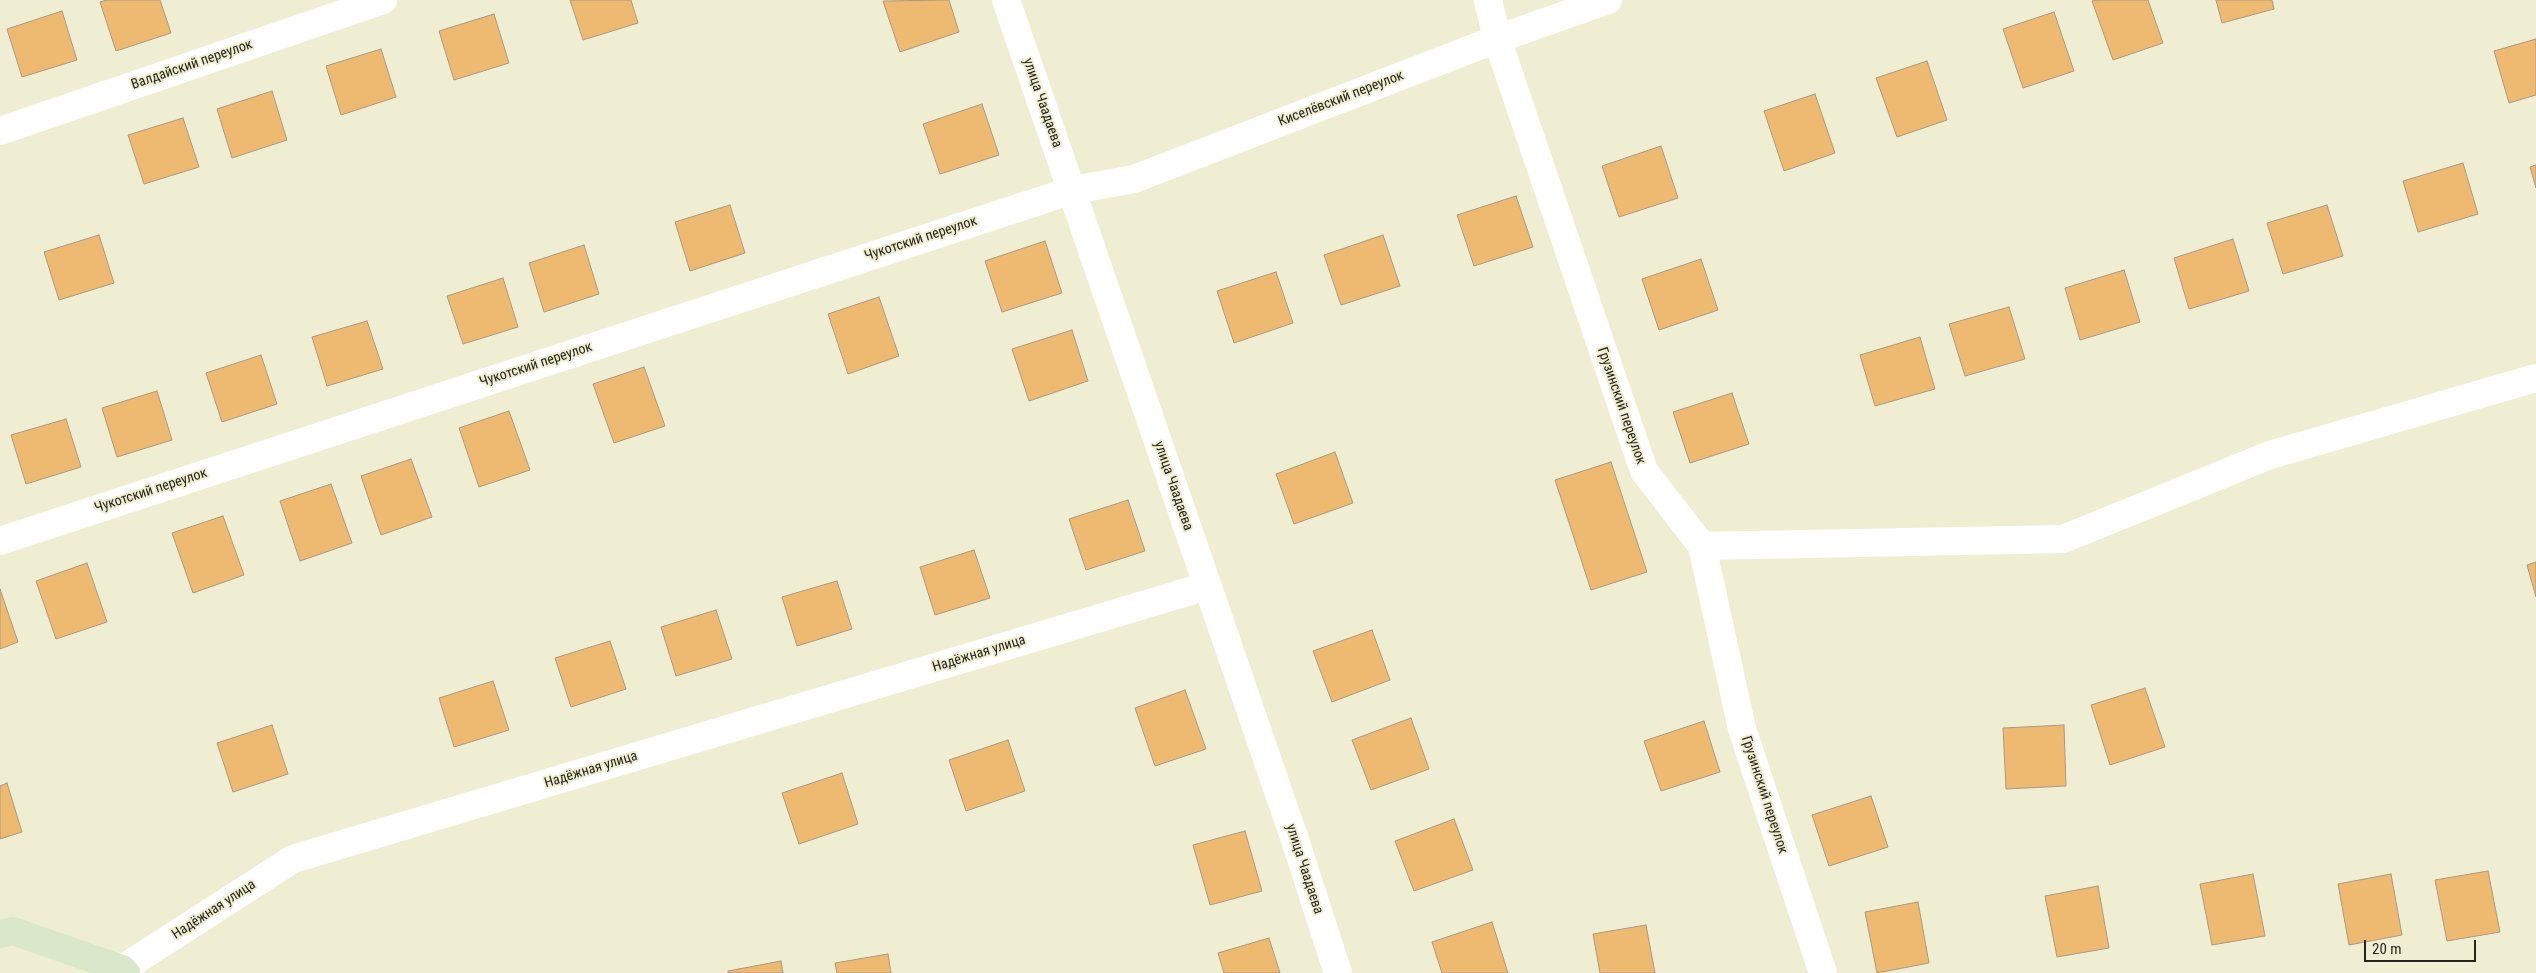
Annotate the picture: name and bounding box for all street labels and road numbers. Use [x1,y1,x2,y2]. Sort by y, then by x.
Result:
street label: Валдайский переулок [129,36,255,94]
street label: улица Чаадаева [1019,56,1065,150]
street label: Киселёвский переулок [1276,67,1406,131]
street label: Чукотский переулок [863,213,979,265]
street label: Чукотский переулок [478,339,594,391]
street label: Грузинский переулок [1593,345,1649,467]
street label: улица Чаадаева [1150,439,1196,533]
street label: Чукотский переулок [93,465,209,517]
street label: Надёжная улица [930,632,1028,676]
street label: Грузинский переулок [1737,734,1791,856]
street label: Надёжная улица [542,748,640,792]
street label: улица Чаадаева [1282,822,1326,916]
street label: Надёжная улица [169,877,259,943]

